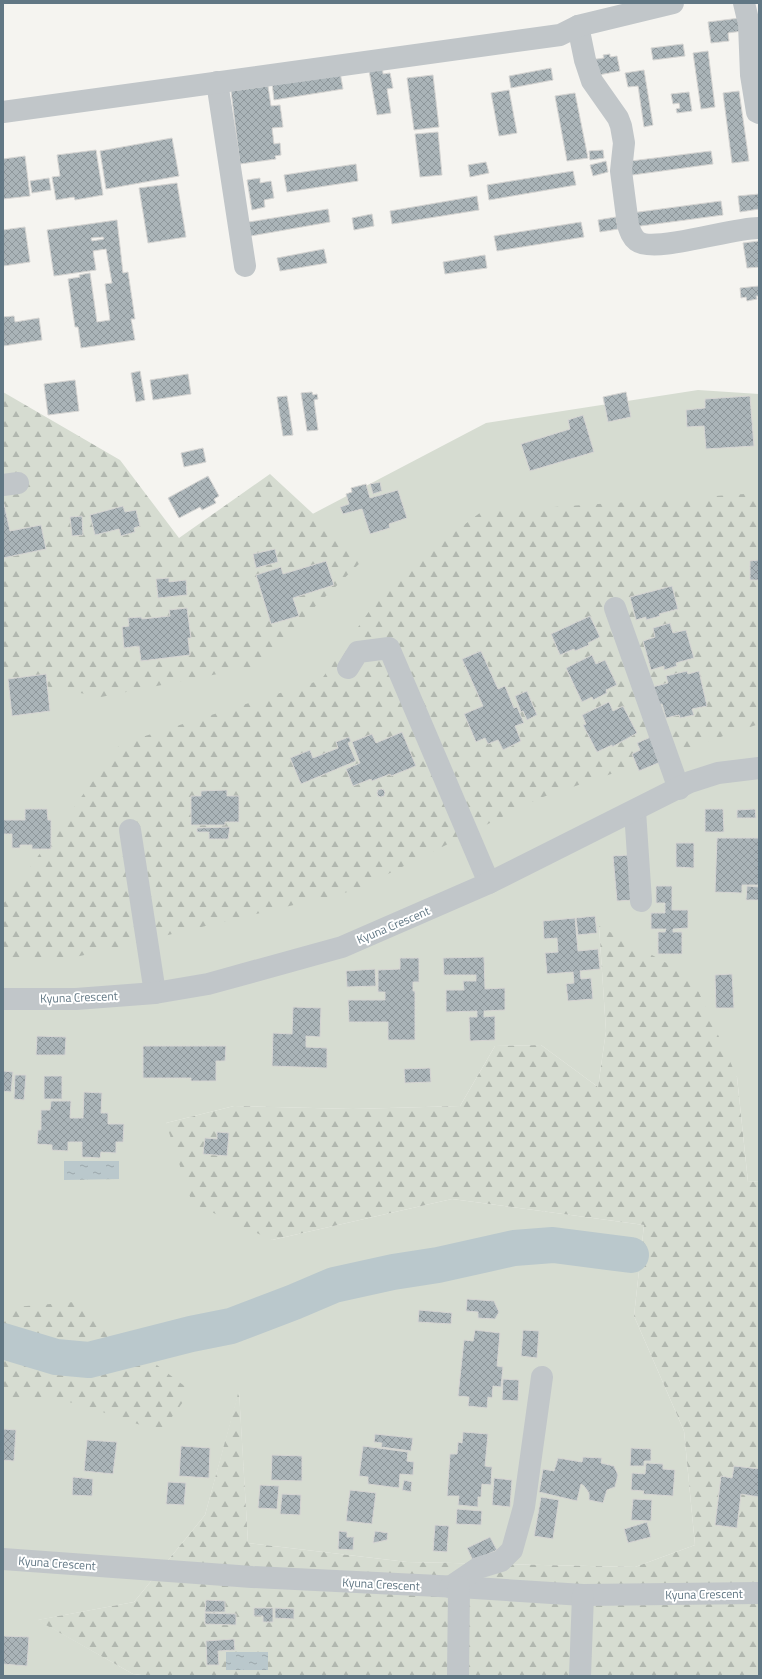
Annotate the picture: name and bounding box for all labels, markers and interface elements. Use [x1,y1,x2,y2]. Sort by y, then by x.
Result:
street label: Kyuna Crescent [353,901,433,949]
street label: Kyuna Crescent [40,986,119,1008]
street label: Kyuna Crescent [18,1551,97,1575]
street label: Kyuna Crescent [342,1572,421,1596]
street label: Kyuna Crescent [665,1584,744,1604]

